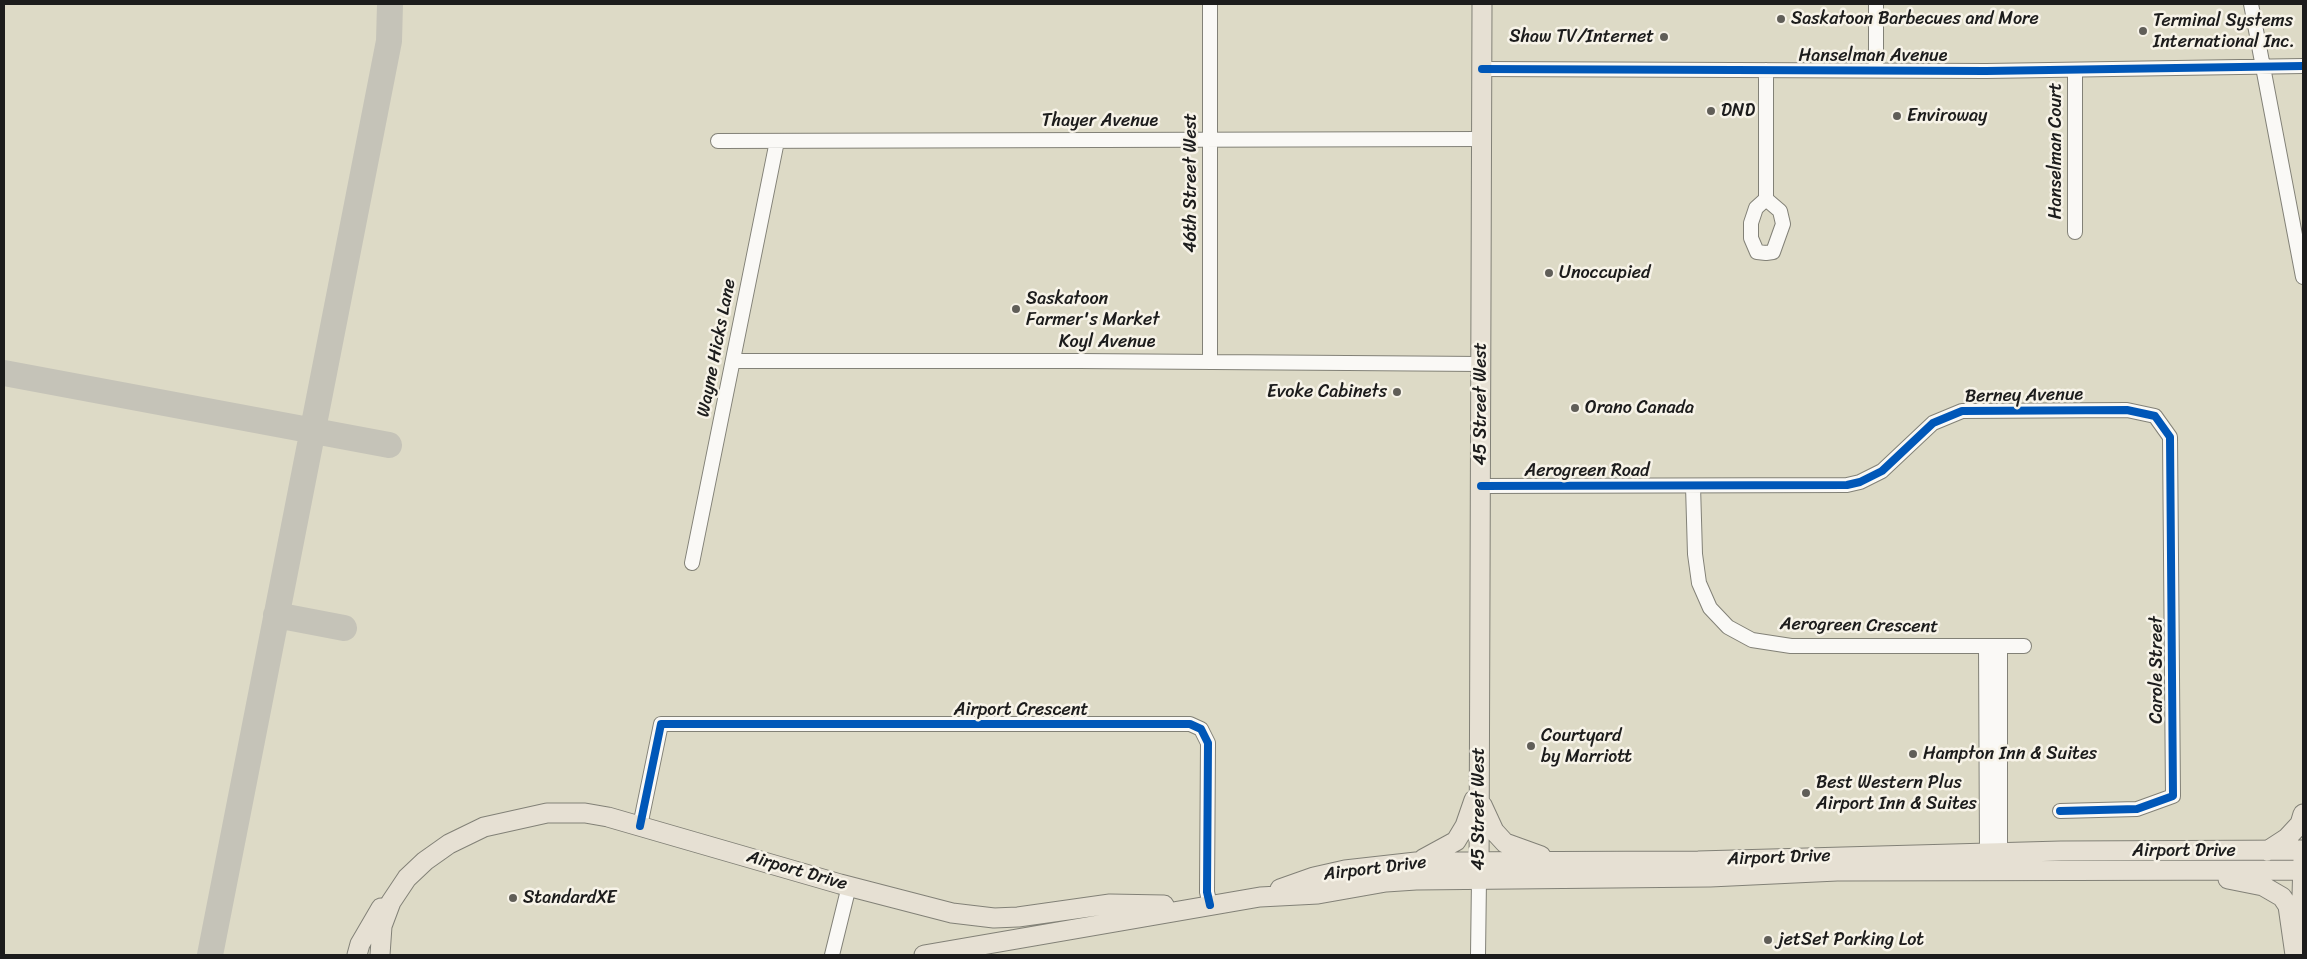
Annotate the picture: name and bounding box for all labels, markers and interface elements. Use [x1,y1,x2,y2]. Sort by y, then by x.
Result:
place label: Saskatoon Barbecues and More [1791,8,2039,30]
place label: Terminal Systems International Inc. [2153,10,2295,52]
marker: Saskatoon Barbecues and More [1775,13,1787,25]
marker: Terminal Systems International Inc. [2137,25,2149,37]
place label: Shaw TV/Internet [1509,26,1654,48]
marker: Shaw TV/Internet [1658,31,1670,43]
street label: Hanselman Avenue [1799,45,1947,67]
street label: Hanselman Court [2045,83,2067,219]
place label: DND [1721,100,1755,122]
marker: DND [1705,105,1717,117]
place label: Enviroway [1907,105,1987,127]
street label: Thayer Avenue [1042,110,1158,132]
marker: Enviroway [1891,110,1903,122]
street label: 46th Street West [1180,113,1202,253]
place label: Unoccupied [1559,262,1651,284]
marker: Unoccupied [1543,267,1555,279]
street label: Wayne Hicks Lane [693,277,741,419]
place label: Saskatoon Farmer's Market [1026,288,1160,330]
marker: Saskatoon Farmer's Market [1010,303,1022,315]
street label: Koyl Avenue [1059,331,1155,353]
street label: 45 Street West [1470,342,1492,466]
place label: Evoke Cabinets [1267,381,1387,403]
street label: Berney Avenue [1965,384,2083,408]
marker: Evoke Cabinets [1391,386,1403,398]
place label: Orano Canada [1585,397,1694,419]
marker: Orano Canada [1569,402,1581,414]
street label: Aerogreen Road [1525,460,1649,482]
street label: Aerogreen Crescent [1780,614,1938,638]
street label: Carole Street [2146,616,2168,724]
street label: Airport Crescent [954,699,1088,721]
place label: Courtyard by Marriott [1541,725,1632,768]
marker: Courtyard by Marriott [1525,740,1537,752]
place label: Hampton Inn & Suites [1923,743,2097,765]
street label: 45 Street West [1468,747,1490,871]
marker: Hampton Inn & Suites [1907,748,1919,760]
place label: Best Western Plus Airport Inn & Suites [1816,772,1977,814]
marker: Best Western Plus Airport Inn & Suites [1800,787,1812,799]
street label: Airport Drive [2132,840,2236,862]
street label: Airport Drive [1727,845,1831,871]
street label: Airport Drive [744,846,850,896]
street label: Airport Drive [1322,852,1428,886]
place label: StandardXE [523,887,617,909]
marker: StandardXE [507,892,519,904]
place label: jetSet Parking Lot [1778,929,1924,951]
marker: jetSet Parking Lot [1762,934,1774,946]

